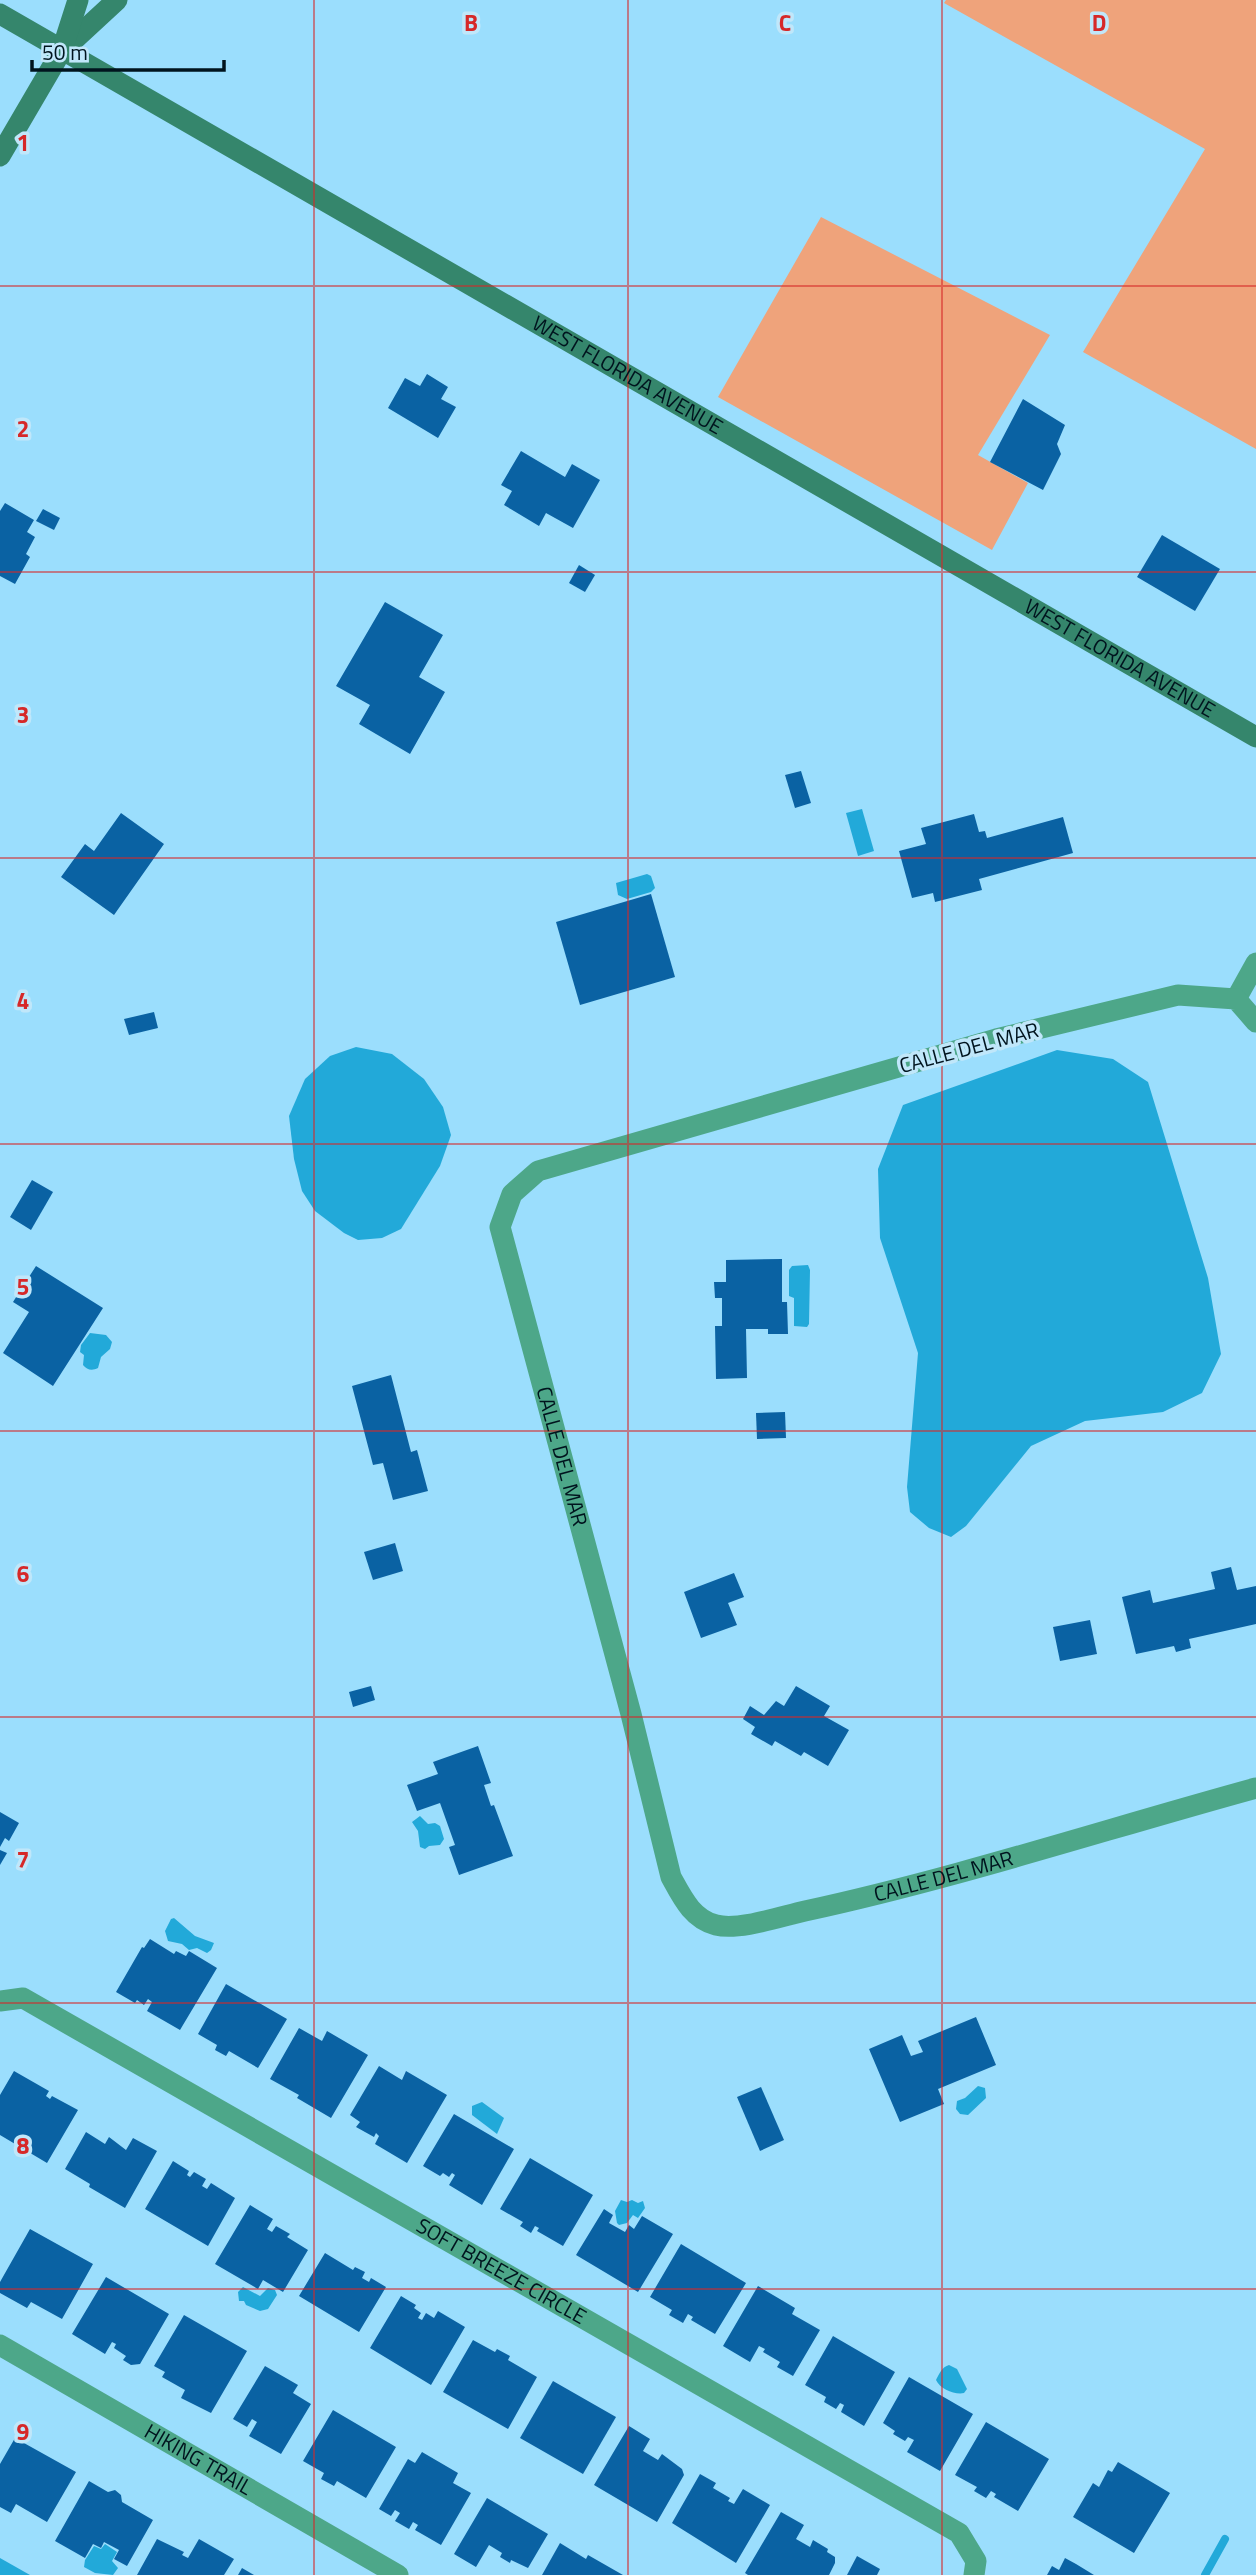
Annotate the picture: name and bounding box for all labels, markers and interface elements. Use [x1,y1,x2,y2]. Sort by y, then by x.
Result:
text: B [464,5,478,40]
text: C [779,5,791,40]
text: D [1092,5,1106,40]
scale bar [32,28,224,72]
text: 50 m [42,36,88,68]
text: 1 [17,125,29,160]
street label: WEST FLORIDA AVENUE [527,307,729,442]
text: 2 [17,411,29,446]
street label: WEST FLORIDA AVENUE [1019,590,1222,725]
text: 3 [17,697,29,732]
text: 4 [17,983,29,1018]
street label: CALLE DEL MAR [895,1013,1042,1081]
text: 5 [17,1269,29,1304]
street label: CALLE DEL MAR [529,1383,597,1530]
text: 6 [17,1556,30,1591]
street label: CALLE DEL MAR [870,1841,1017,1909]
text: 7 [17,1842,29,1877]
text: 8 [17,2128,30,2163]
street label: SOFT BREEZE CIRCLE [411,2209,593,2332]
text: 9 [17,2414,30,2449]
street label: HIKING TRAIL [139,2415,259,2503]

